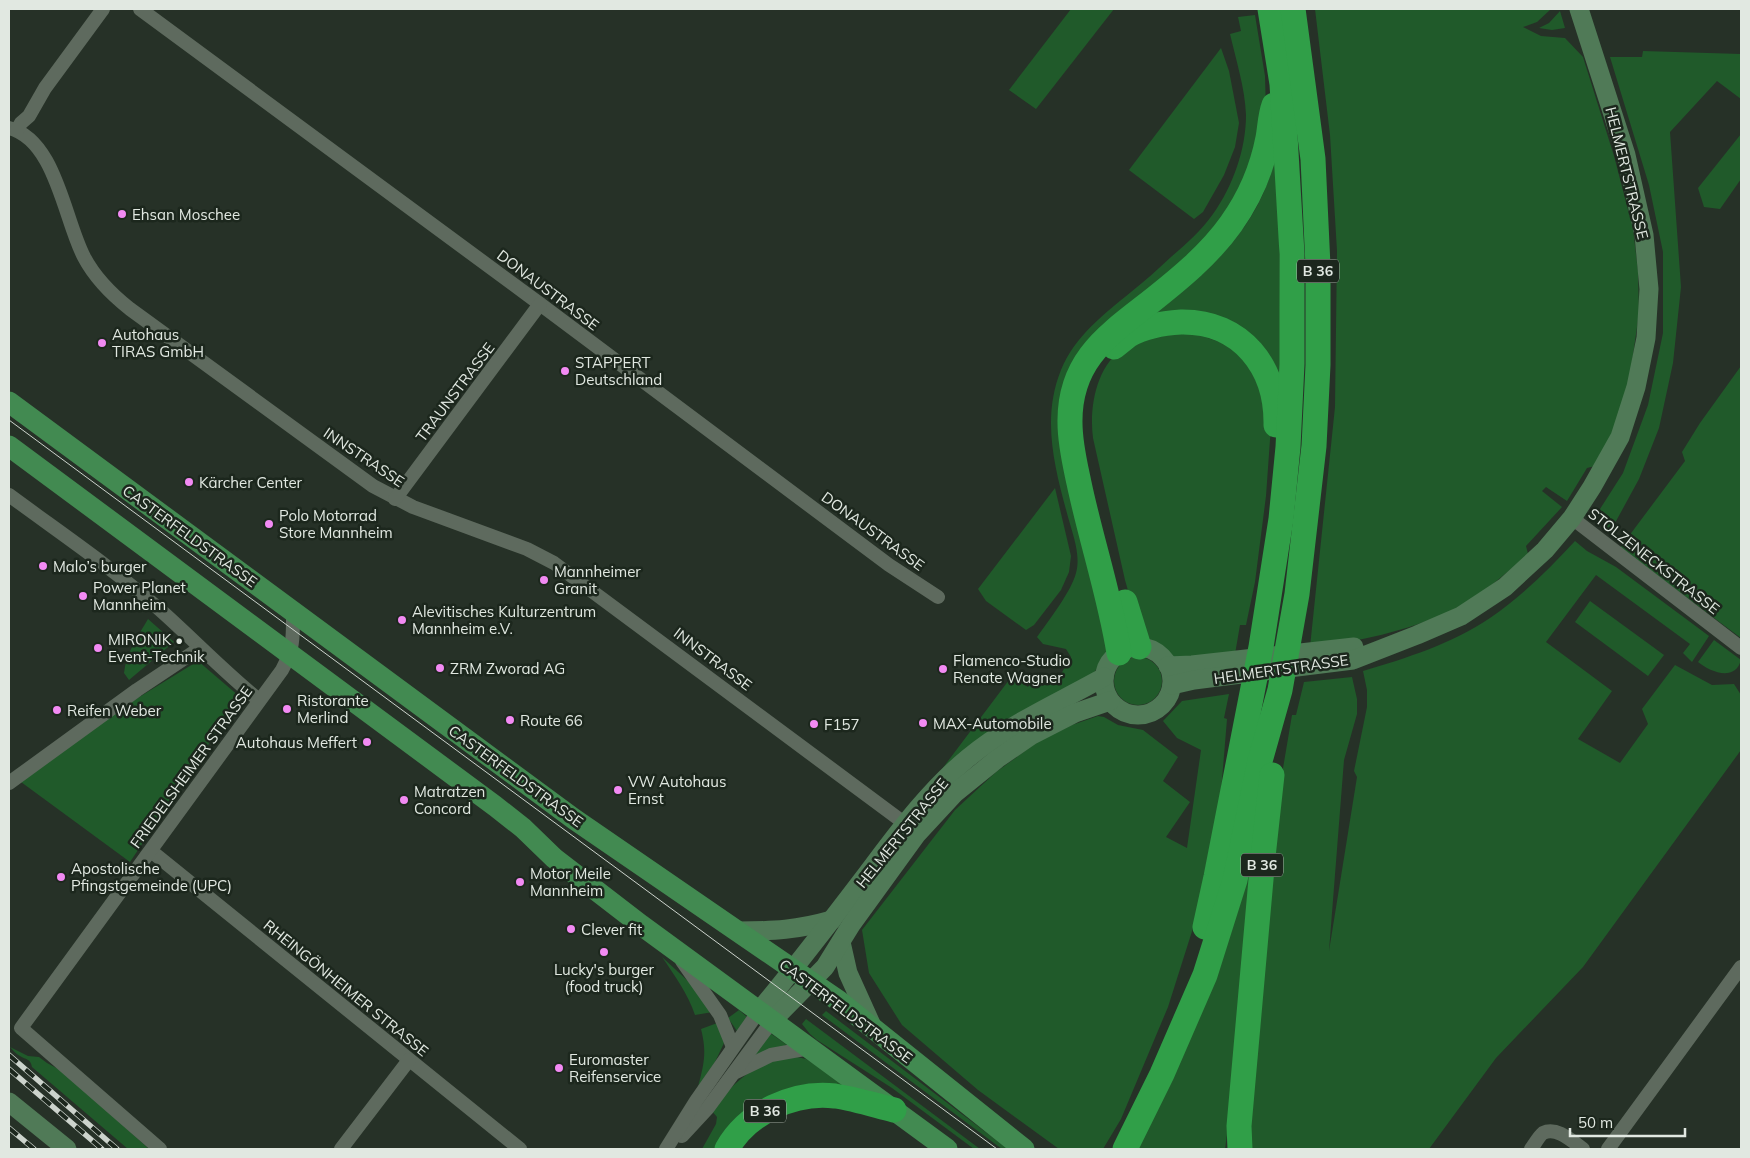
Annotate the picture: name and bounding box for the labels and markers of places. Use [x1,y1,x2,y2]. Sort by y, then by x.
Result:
place label: Ehsan Moschee [132,205,240,224]
marker: Ehsan Moschee [116,208,128,220]
place label: Autohaus TIRAS GmbH [112,325,204,361]
marker: Autohaus TIRAS GmbH [96,337,108,349]
place label: STAPPERT Deutschland [575,353,662,389]
marker: STAPPERT Deutschland [559,365,571,377]
place label: Kärcher Center [199,473,303,492]
marker: Kärcher Center [183,476,195,488]
place label: Polo Motorrad Store Mannheim [279,506,393,542]
marker: Polo Motorrad Store Mannheim [263,518,275,530]
place label: Malo’s burger [53,557,147,576]
marker: Malo’s burger [37,560,49,572]
place label: Mannheimer Granit [554,562,641,598]
marker: Mannheimer Granit [538,574,550,586]
place label: Power Planet Mannheim [93,578,186,614]
marker: Power Planet Mannheim [77,590,89,602]
place label: Alevitisches Kulturzentrum Mannheim e.V. [412,602,596,638]
marker: Alevitisches Kulturzentrum Mannheim e.V. [396,614,408,626]
place label: MIRONIK • Event-Technik [108,630,205,666]
marker: MIRONIK • Event-Technik [92,642,104,654]
place label: Flamenco-Studio Renate Wagner [953,651,1071,687]
place label: ZRM Zworad AG [450,659,565,678]
marker: ZRM Zworad AG [434,662,446,674]
marker: Flamenco-Studio Renate Wagner [937,663,949,675]
place label: Ristorante Merlind [297,691,369,727]
place label: Reifen Weber [67,701,162,720]
marker: Ristorante Merlind [281,703,293,715]
marker: Reifen Weber [51,704,63,716]
place label: Route 66 [520,711,583,730]
marker: Route 66 [504,714,516,726]
place label: MAX-Automobile [933,714,1052,733]
place label: F157 [824,715,859,734]
marker: MAX-Automobile [917,717,929,729]
marker: F157 [808,718,820,730]
place label: Autohaus Meffert [236,733,357,752]
marker: Autohaus Meffert [361,736,373,748]
place label: VW Autohaus Ernst [628,772,726,808]
place label: Matratzen Concord [414,782,485,818]
marker: VW Autohaus Ernst [612,784,624,796]
marker: Matratzen Concord [398,794,410,806]
place label: Apostolische Pfingstgemeinde (UPC) [71,859,232,895]
place label: Motor Meile Mannheim [530,864,611,900]
marker: Apostolische Pfingstgemeinde (UPC) [55,871,67,883]
marker: Motor Meile Mannheim [514,876,526,888]
place label: Clever fit [581,920,642,939]
marker: Clever fit [565,923,577,935]
marker: Lucky's burger (food truck) [598,946,610,958]
place label: Lucky's burger (food truck) [554,960,654,996]
place label: Euromaster Reifenservice [569,1050,661,1086]
marker: Euromaster Reifenservice [553,1062,565,1074]

